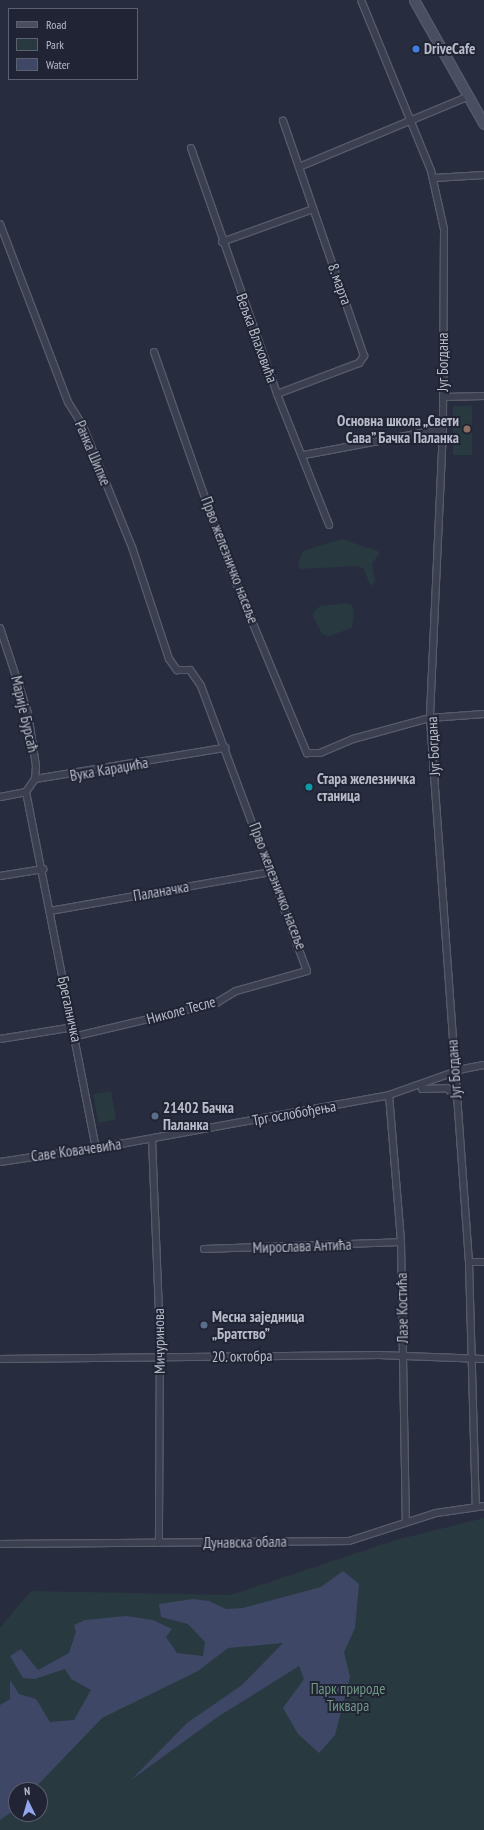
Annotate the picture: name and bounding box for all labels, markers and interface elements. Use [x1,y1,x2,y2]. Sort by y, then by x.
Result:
legend [8,8,138,80]
text: Road [46,17,66,32]
text: Park [46,37,64,52]
place label: DriveCafe [424,40,475,58]
marker: DriveCafe [411,44,421,54]
text: Water [46,57,70,72]
street label: 8. марта [324,260,356,308]
street label: Вељка Влаховића [233,291,281,385]
street label: Југ Богдана [434,332,452,392]
place label: Основна школа „Свети Сава” Бачка Паланка [336,411,459,446]
street label: Ранка Шипке [71,418,115,488]
marker: Основна школа „Свети Сава” Бачка Паланка [462,424,472,434]
street label: Прво железничко насеље [197,494,263,626]
street label: Марије Бурсаћ [7,674,43,754]
street label: Југ Богдана [422,716,444,776]
street label: Вука Караџића [68,753,150,785]
place label: Стара железничка станица [317,769,415,804]
marker: Стара железничка станица [304,782,314,792]
street label: Прво железничко насеље [245,820,311,952]
street label: Паланачка [132,877,190,905]
street label: Брегалничка [54,974,86,1044]
street label: Николе Тесле [144,992,218,1028]
street label: Југ Богдана [443,1039,465,1099]
street label: Трг ослобођења [251,1097,337,1129]
place label: 21402 Бачка Паланка [163,1098,234,1133]
marker: 21402 Бачка Паланка [150,1111,160,1121]
street label: Саве Ковачевића [30,1135,122,1165]
street label: Мирослава Антића [252,1235,352,1257]
street label: Лазе Костића [392,1273,412,1343]
place label: Месна заједница „Братство” [212,1307,304,1342]
street label: Мичуринова [149,1308,169,1374]
marker: Месна заједница „Братство” [199,1320,209,1330]
street label: 20. октобра [211,1346,273,1366]
street label: Дунавска обала [203,1532,287,1552]
park label: Парк природе Тиквара [311,1679,385,1714]
north arrow [8,1782,48,1822]
text: N [23,1784,31,1798]

